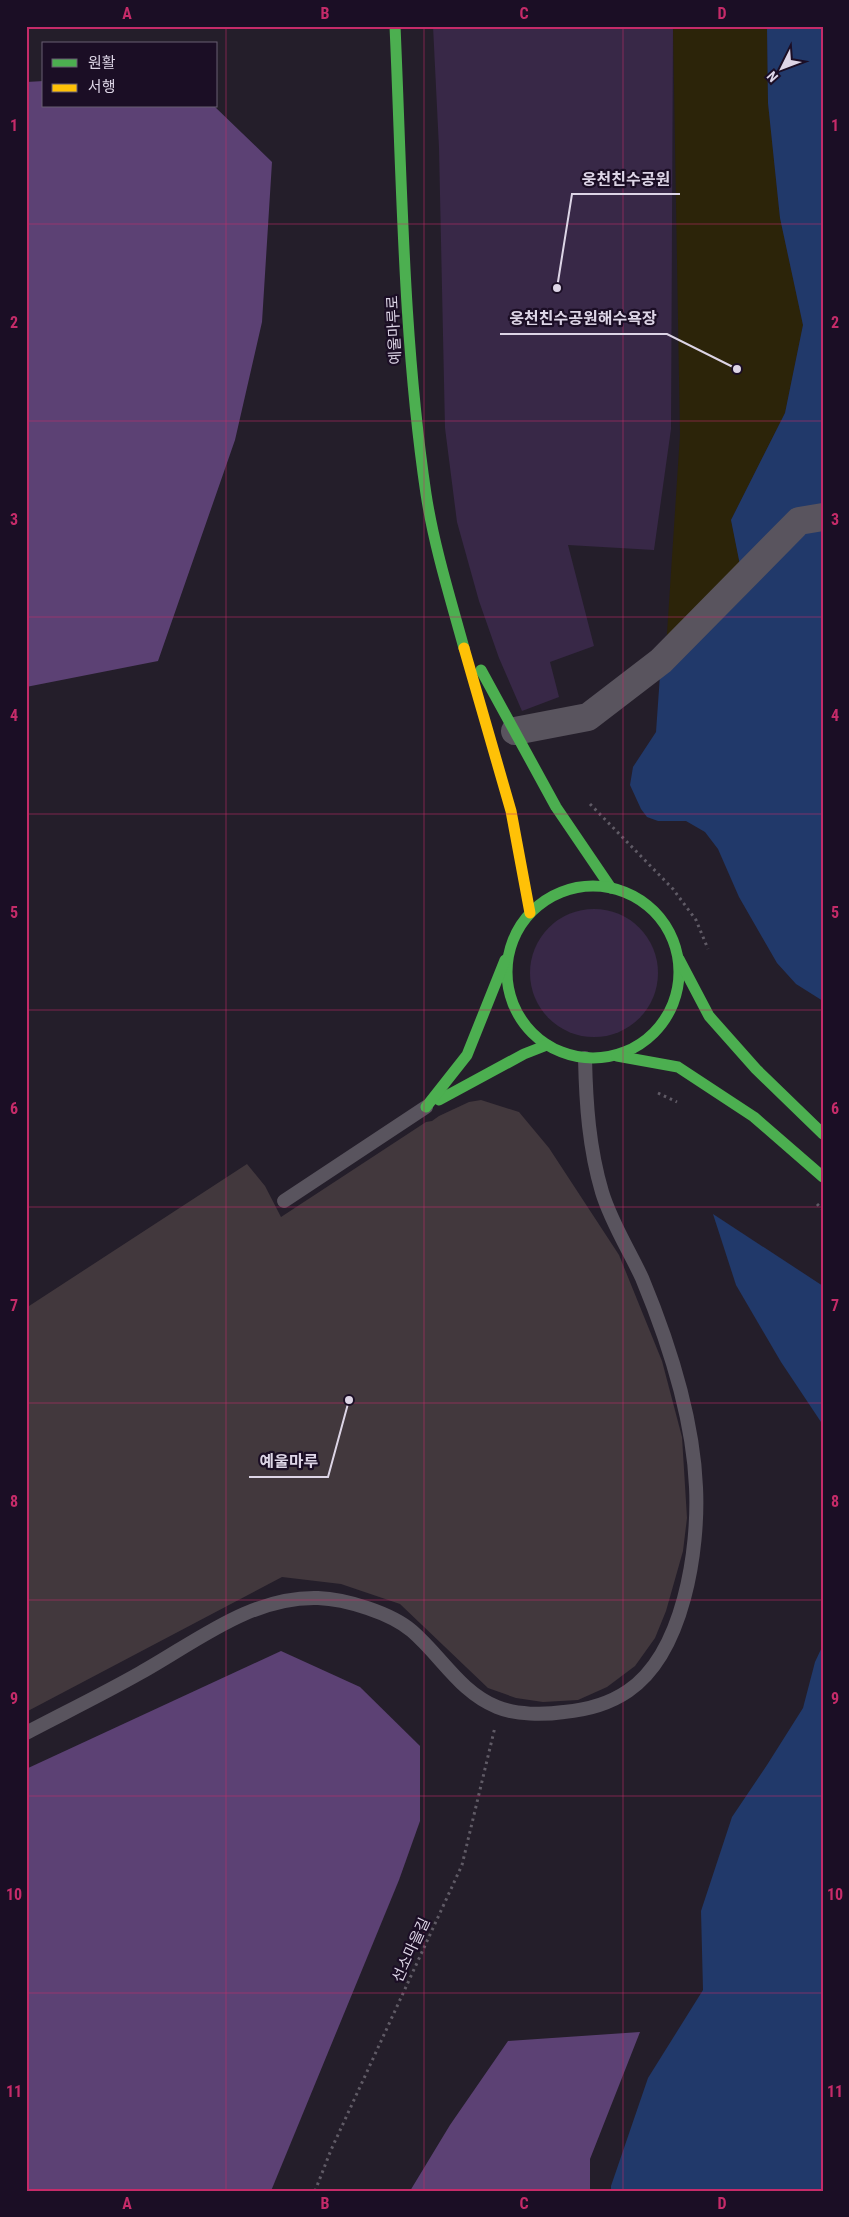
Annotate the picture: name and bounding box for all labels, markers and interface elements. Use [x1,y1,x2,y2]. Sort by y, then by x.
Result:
text: A [122,4,132,23]
text: B [321,4,330,23]
text: C [519,4,529,23]
text: D [717,4,727,23]
legend [42,42,218,108]
north arrow [756,42,806,92]
text: 원활 [88,54,116,72]
text: N [764,68,781,85]
text: 서행 [88,78,116,96]
text: 1 [10,116,18,135]
text: 1 [831,116,839,135]
callout: 웅천친수공원 [572,163,680,194]
text: 웅천친수공원 [582,170,670,189]
street label: 예울마루로 [383,295,405,365]
callout: 웅천친수공원해수욕장 [500,303,667,334]
text: 웅천친수공원해수욕장 [509,309,657,328]
text: 2 [10,313,18,332]
text: 2 [831,313,839,332]
text: 3 [10,510,18,529]
text: 3 [831,510,839,529]
text: 4 [10,706,18,725]
text: 4 [831,706,839,725]
text: 5 [10,903,18,922]
text: 5 [831,903,839,922]
text: 6 [10,1099,18,1118]
text: 6 [831,1099,839,1118]
text: 7 [10,1296,18,1315]
text: 7 [831,1296,839,1315]
callout: 예울마루 [249,1446,328,1477]
text: 예울마루 [260,1452,318,1471]
text: 8 [10,1492,18,1511]
text: 8 [831,1492,839,1511]
text: 9 [10,1689,18,1708]
text: 9 [831,1689,839,1708]
text: 10 [6,1885,22,1904]
text: 10 [827,1885,843,1904]
street label: 선소마을길 [388,1915,434,1985]
text: 11 [6,2082,22,2101]
text: 11 [827,2082,843,2101]
text: A [122,2194,132,2213]
text: B [321,2194,330,2213]
text: C [519,2194,529,2213]
text: D [717,2194,727,2213]

